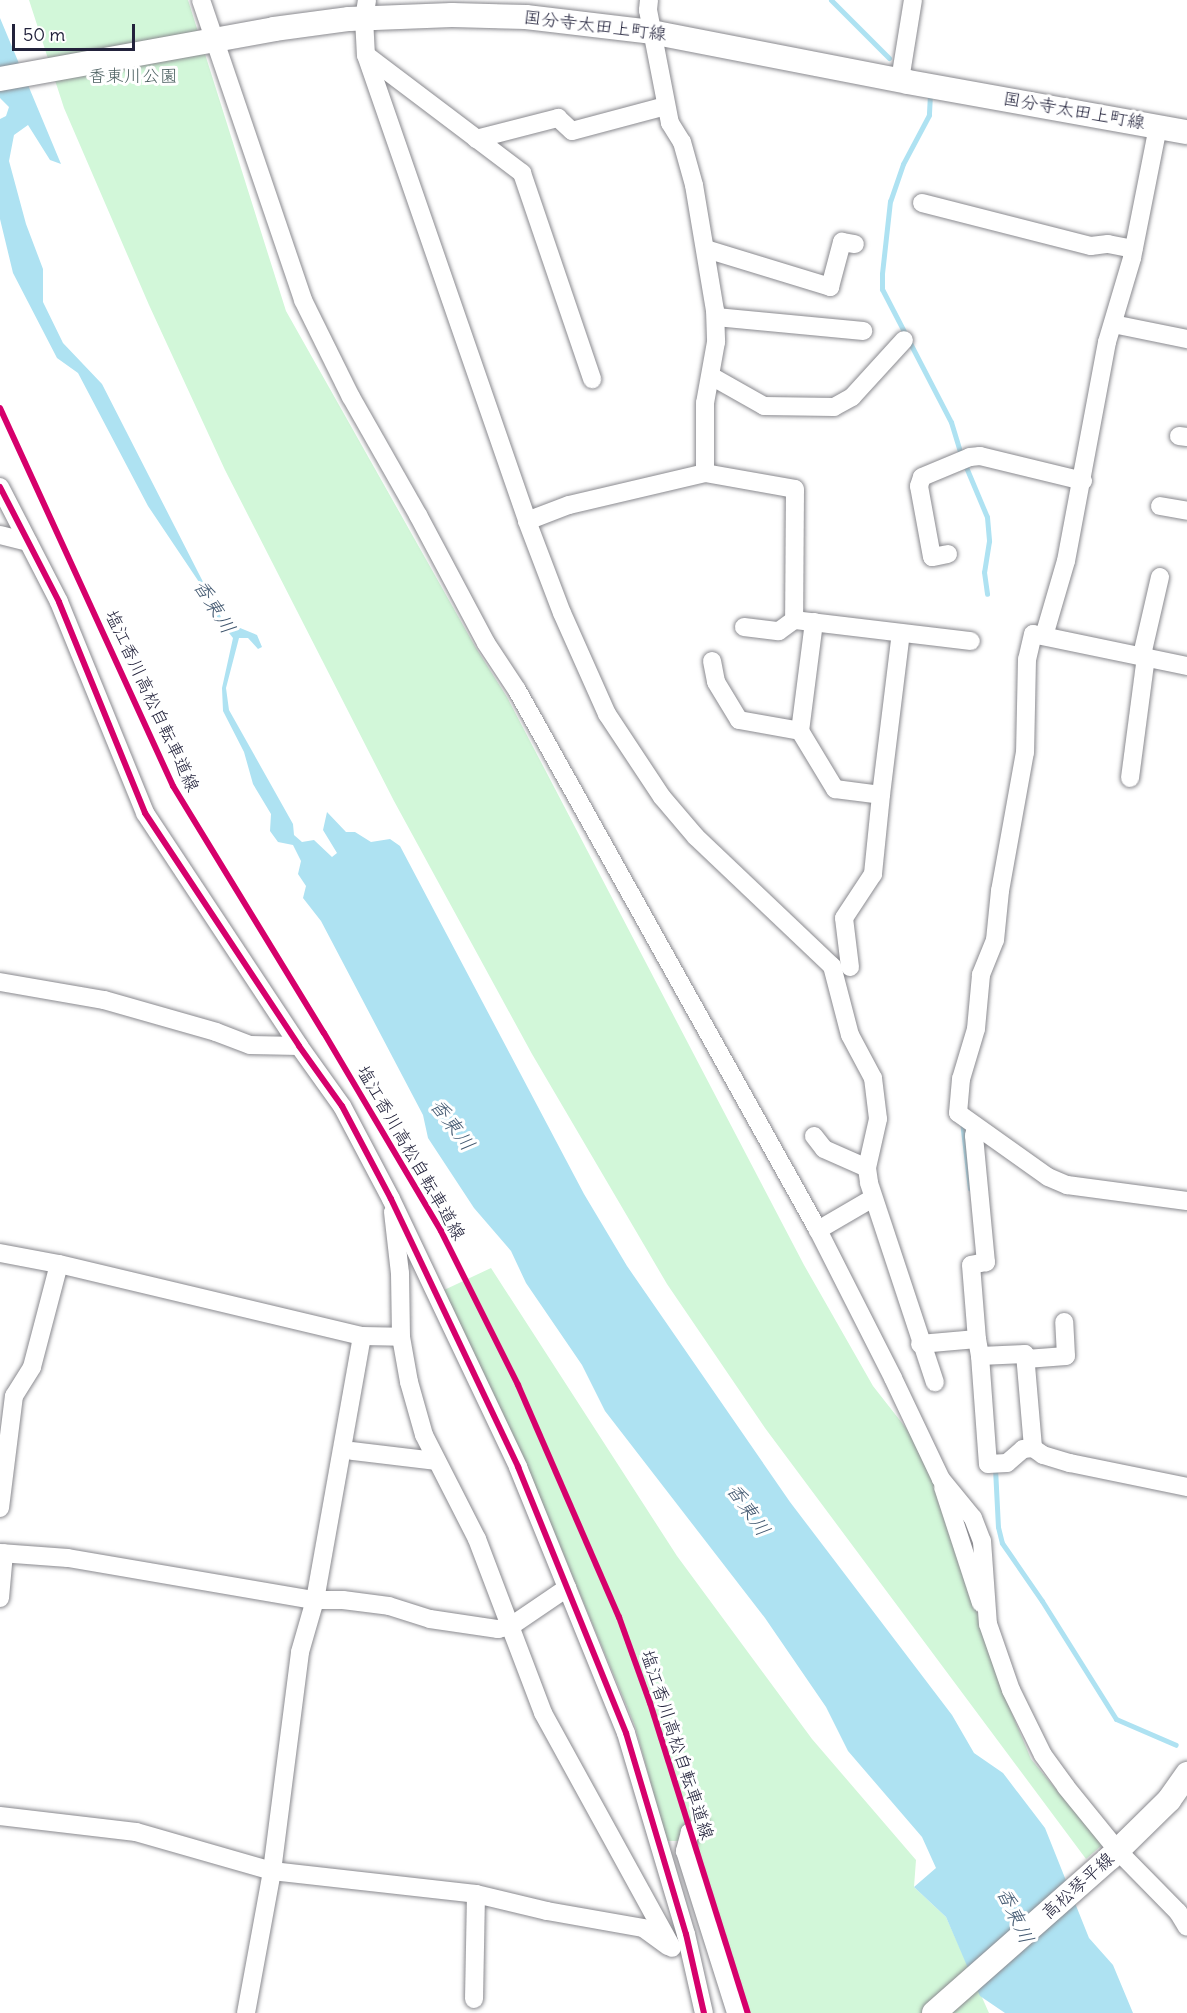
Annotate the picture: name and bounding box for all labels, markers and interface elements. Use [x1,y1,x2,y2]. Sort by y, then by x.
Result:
street label: 国分寺太田上町線 [522,7,668,45]
scale bar [15,12,138,50]
text: 50 m [23,23,65,46]
park label: 香東川公園 [88,65,178,87]
street label: 国分寺太田上町線 [1001,88,1147,134]
water label: 香東川 [189,574,241,638]
street label: 塩江香川高松自転車道線 [100,607,204,795]
street label: 塩江香川高松自転車道線 [352,1062,470,1244]
water label: 香東川 [425,1093,481,1155]
water label: 香東川 [722,1478,776,1540]
street label: 塩江香川高松自転車道線 [636,1648,718,1842]
street label: 高松琴平線 [1037,1848,1119,1924]
water label: 香東川 [992,1883,1040,1947]

